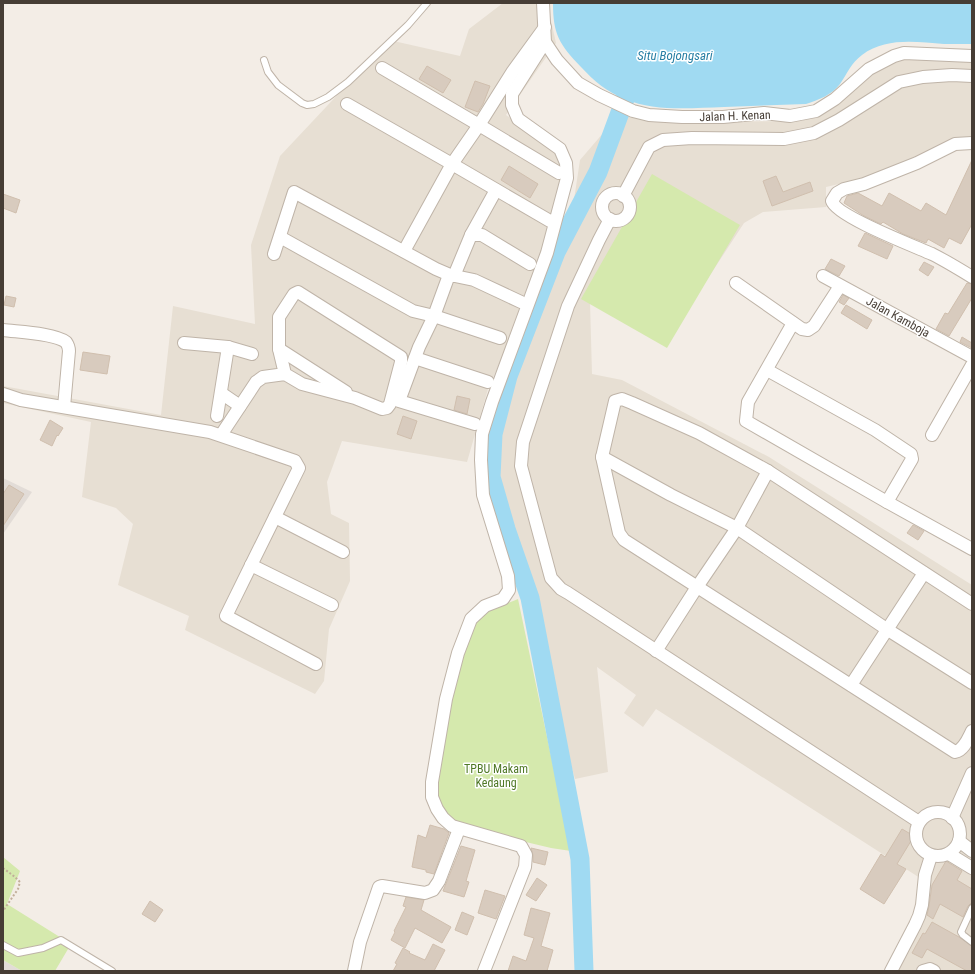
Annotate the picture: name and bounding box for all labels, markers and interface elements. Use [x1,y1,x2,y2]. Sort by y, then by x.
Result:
water label: Situ Bojongsari [637,48,713,63]
street label: Jalan H. Kenan [699,108,771,124]
street label: Jalan Kamboja [864,294,932,340]
park label: TPBU Makam Kedaung [464,762,528,790]

